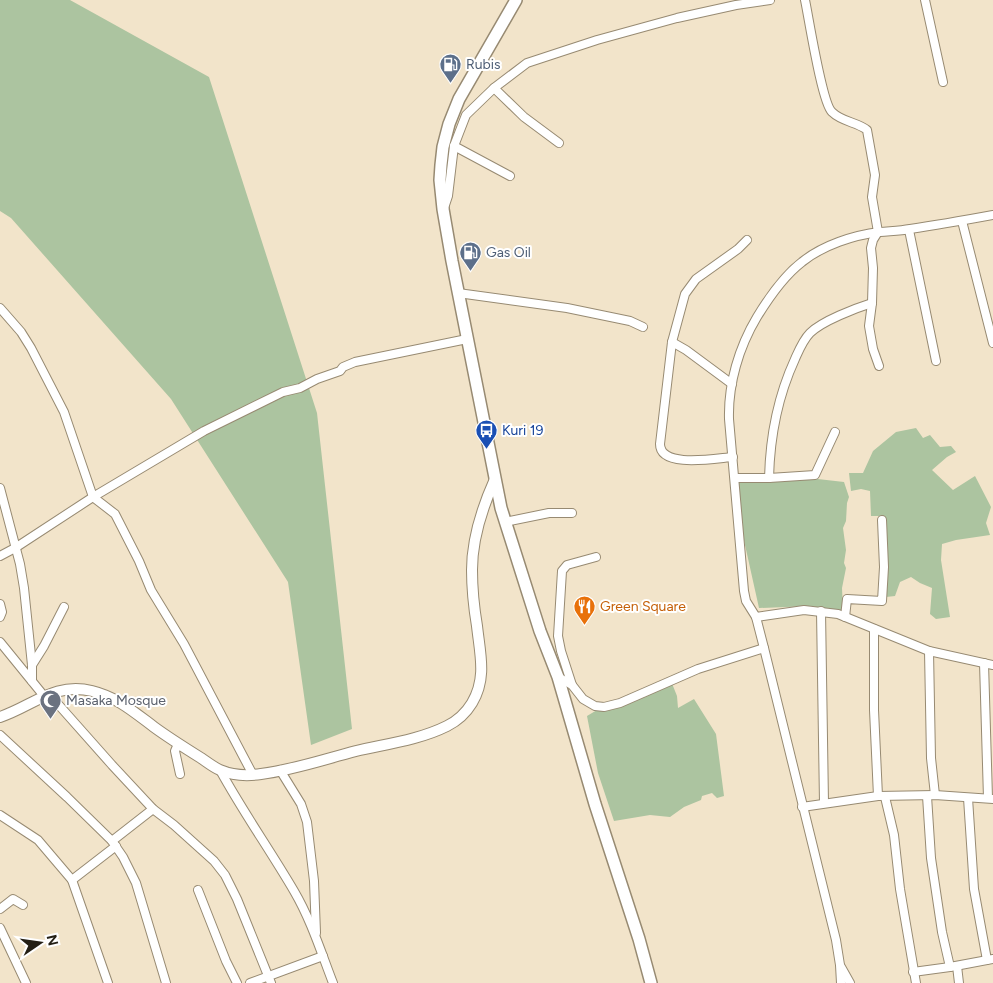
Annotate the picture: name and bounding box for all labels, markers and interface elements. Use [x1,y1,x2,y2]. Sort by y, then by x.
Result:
fuel station icon: Rubis [438,52,462,83]
place label: Rubis [466,56,501,73]
fuel station icon: Gas Oil [458,240,482,271]
place label: Gas Oil [486,244,531,261]
bus stop icon: Kuri 19 [474,418,498,449]
place label: Kuri 19 [502,422,544,439]
restaurant icon: Green Square [572,594,596,625]
place label: Green Square [600,598,686,615]
mosque icon: Masaka Mosque [38,688,62,719]
place label: Masaka Mosque [66,692,166,709]
north arrow [15,918,65,968]
text: N [43,933,62,947]

